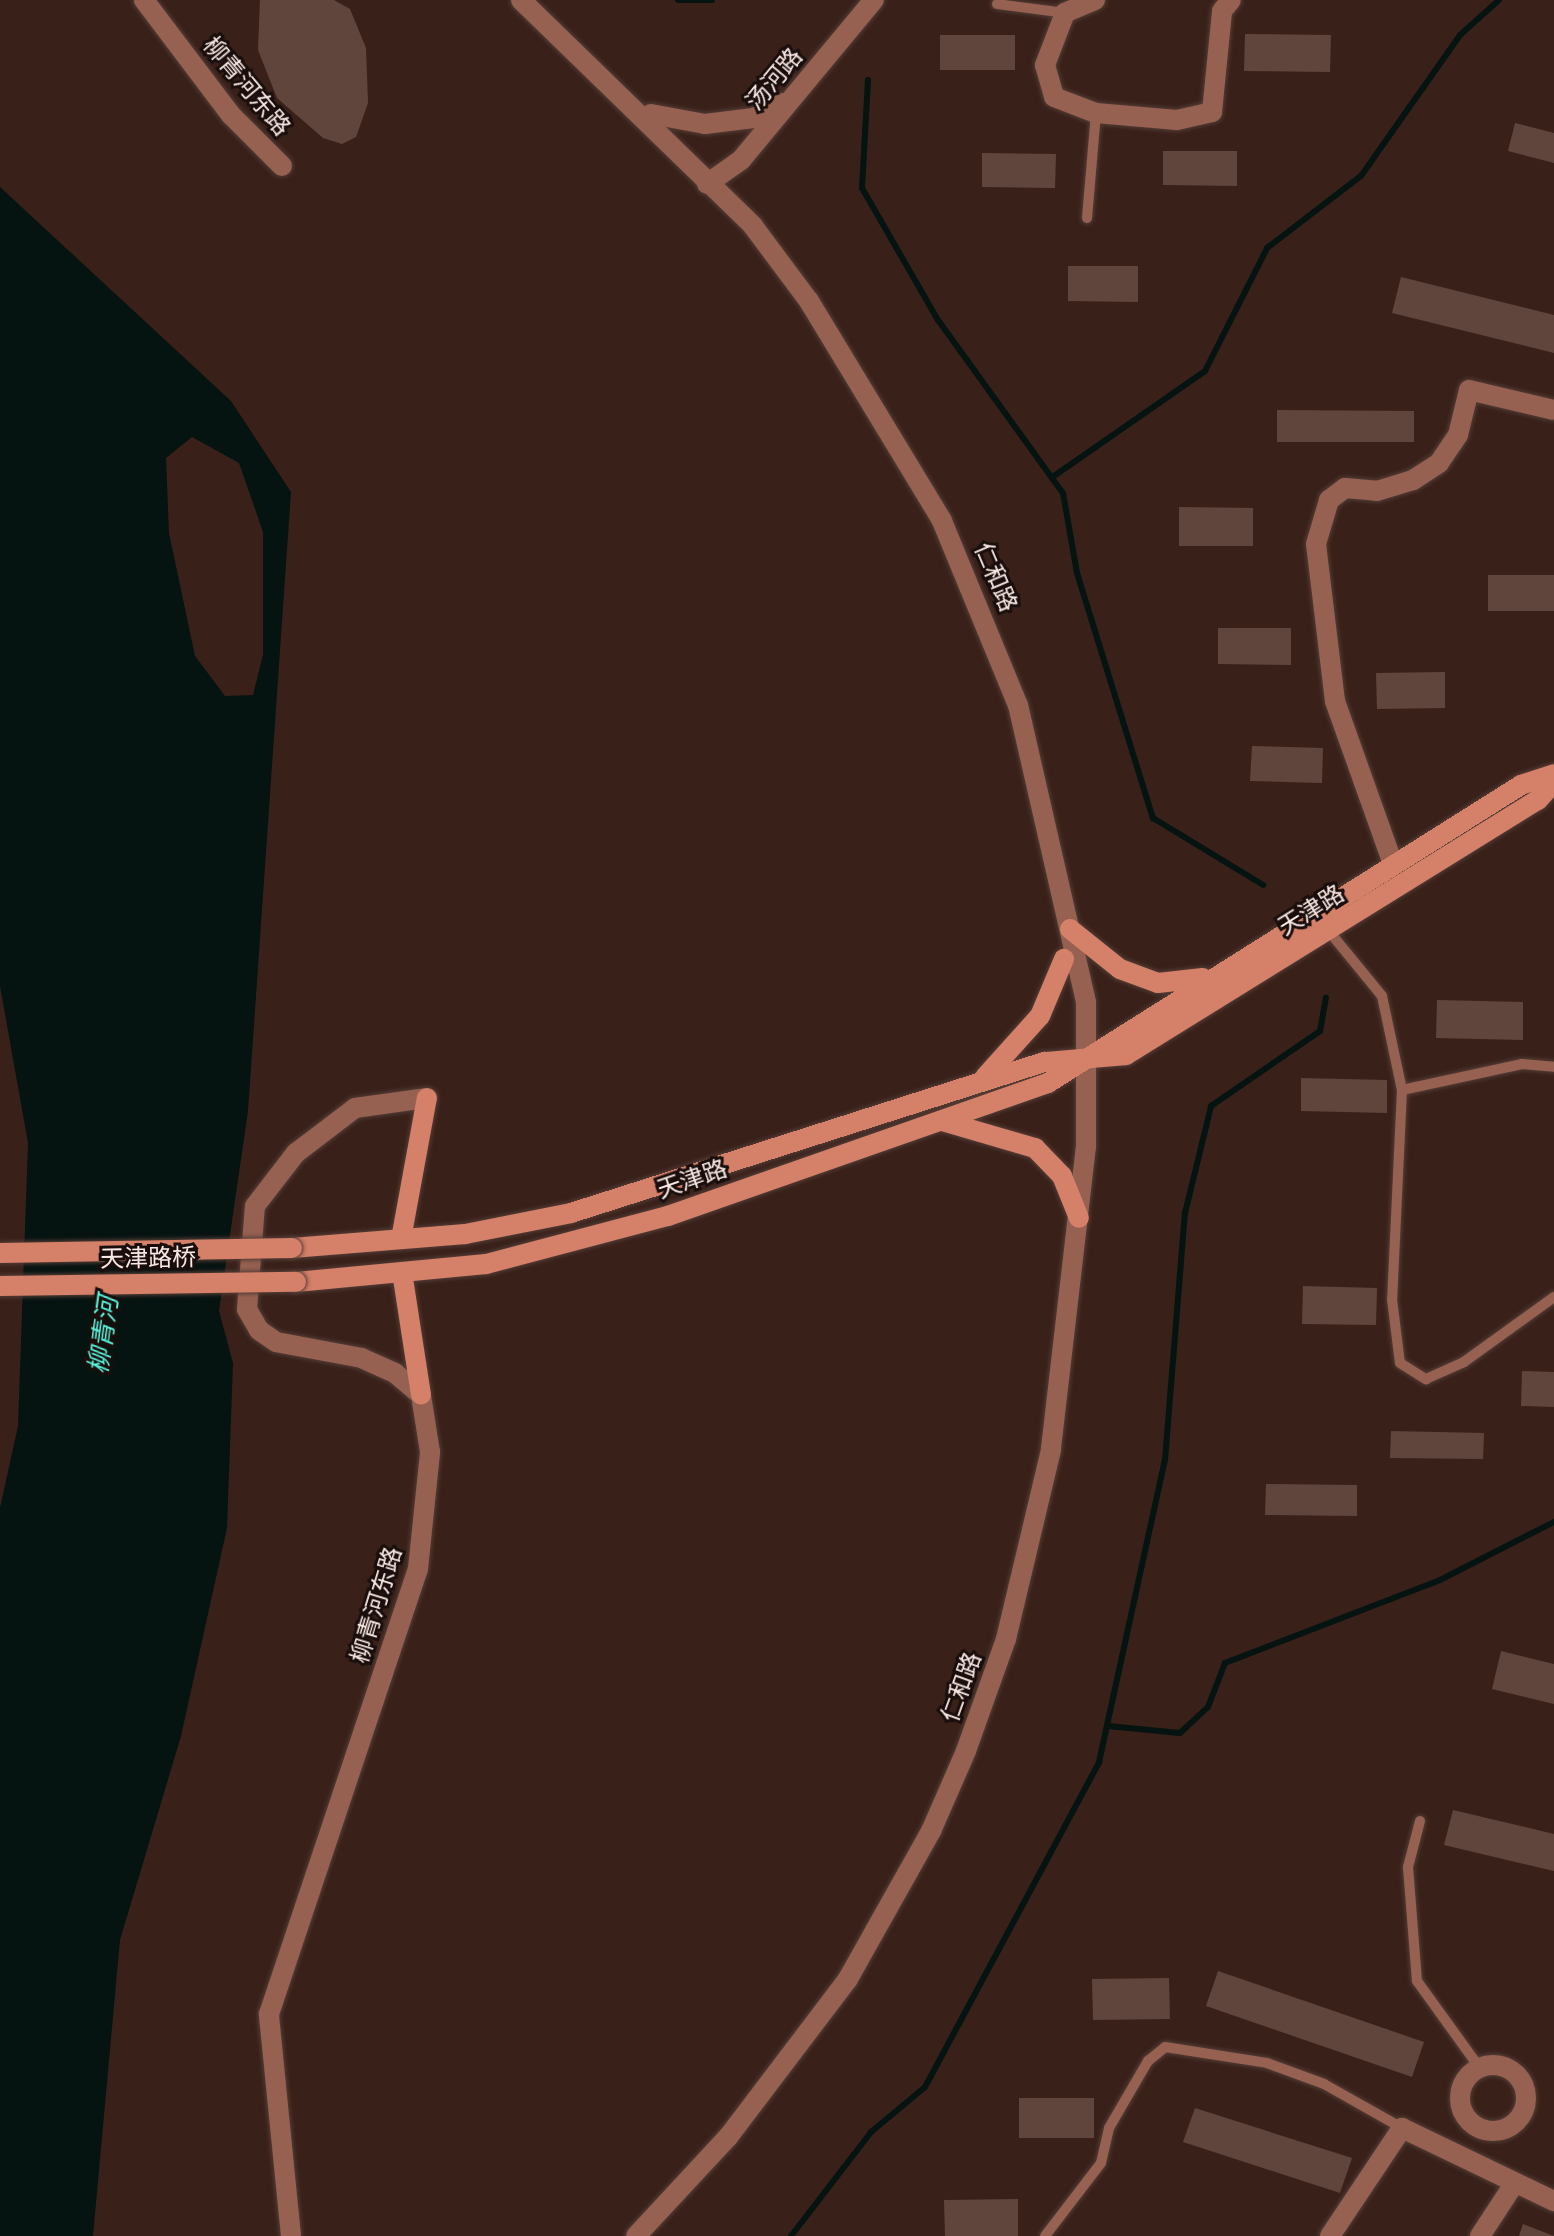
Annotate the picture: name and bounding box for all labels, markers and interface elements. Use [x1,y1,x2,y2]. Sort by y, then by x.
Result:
street label: 柳青河东路 [197,31,297,141]
street label: 汤河路 [740,42,808,116]
street label: 仁和路 [969,538,1023,616]
street label: 天津路 [1273,879,1349,941]
street label: 天津路 [653,1154,731,1204]
street label: 天津路桥 [100,1243,196,1273]
water label: 柳青河 [82,1294,124,1376]
street label: 柳青河东路 [345,1543,407,1667]
street label: 仁和路 [935,1648,987,1726]

